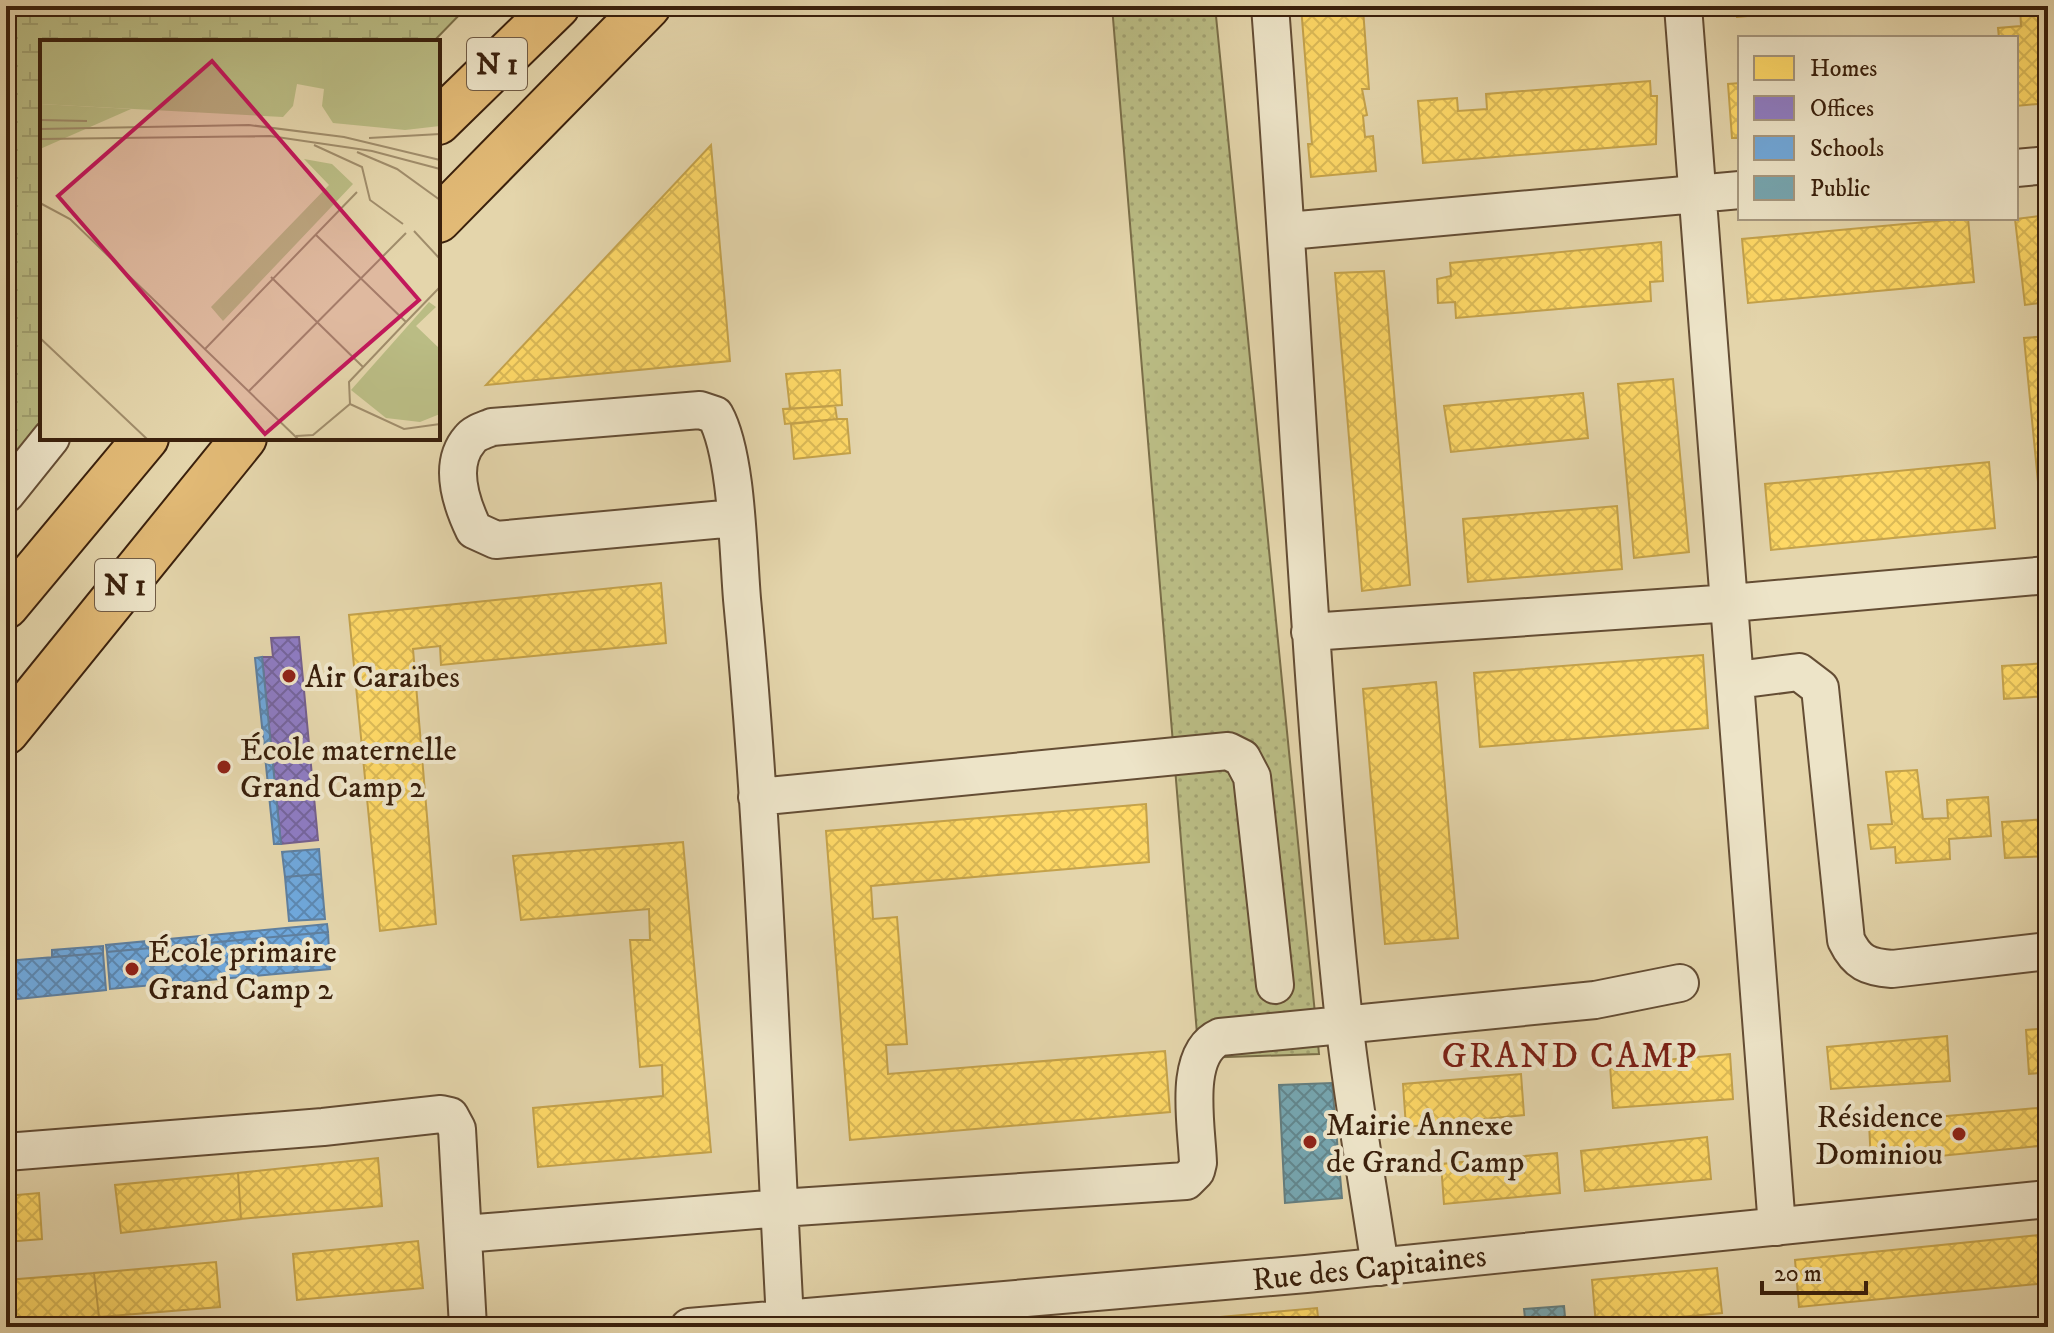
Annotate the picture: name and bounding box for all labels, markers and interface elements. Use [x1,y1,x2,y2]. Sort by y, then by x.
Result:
legend [1738,36,2018,220]
road number: N 1 [467,38,527,90]
inset map [40,40,440,440]
text: Homes [1810,54,1877,84]
text: Offices [1810,94,1874,124]
text: Schools [1810,134,1884,164]
text: Public [1810,174,1870,204]
road number: N 1 [95,559,155,611]
place label: Air Caraïbes [305,658,460,698]
marker: Air Caraïbes [280,667,298,685]
place label: École maternelle Grand Camp 2 [240,731,457,808]
marker: École maternelle Grand Camp 2 [215,758,233,776]
place label: École primaire Grand Camp 2 [148,933,337,1010]
marker: École primaire Grand Camp 2 [123,960,141,978]
district label: GRAND CAMP [1442,1034,1698,1079]
place label: Résidence Dominiou [1815,1098,1943,1175]
place label: Mairie Annexe de Grand Camp [1326,1106,1524,1183]
marker: Résidence Dominiou [1950,1125,1968,1143]
marker: Mairie Annexe de Grand Camp [1301,1133,1319,1151]
street label: Rue des Capitaines [1250,1237,1488,1301]
scale bar [1762,1245,1866,1295]
text: 20 m [1774,1259,1822,1289]

